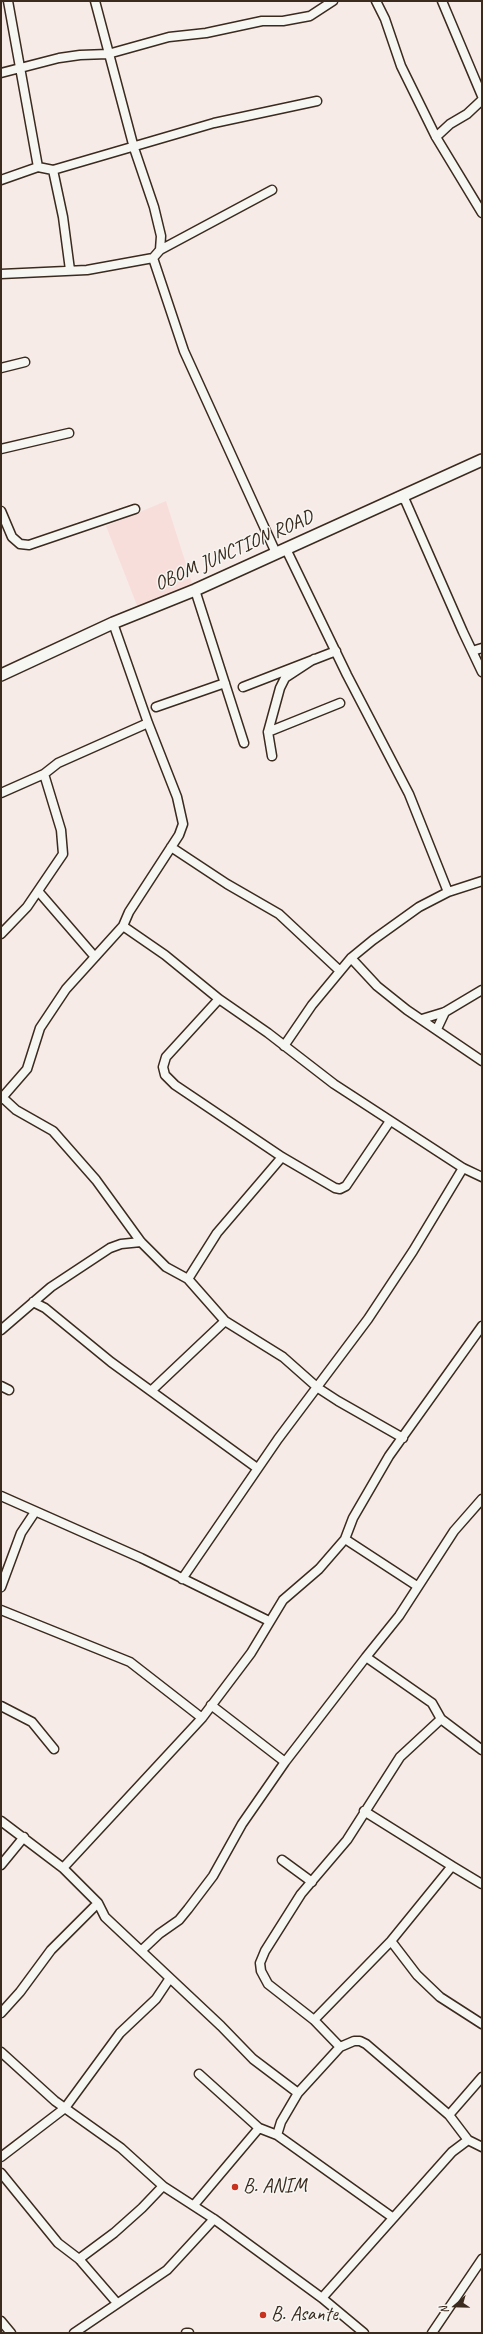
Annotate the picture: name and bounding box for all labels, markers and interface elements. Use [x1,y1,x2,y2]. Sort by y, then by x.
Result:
street label: OBOM JUNCTION ROAD [151,505,317,597]
place label: B. ANIM [243,2175,307,2199]
marker: B. ANIM [230,2182,240,2192]
north arrow [435,2286,475,2326]
place label: B. Asante [271,2303,338,2327]
text: N [436,2305,451,2316]
marker: B. Asante [258,2310,268,2320]

